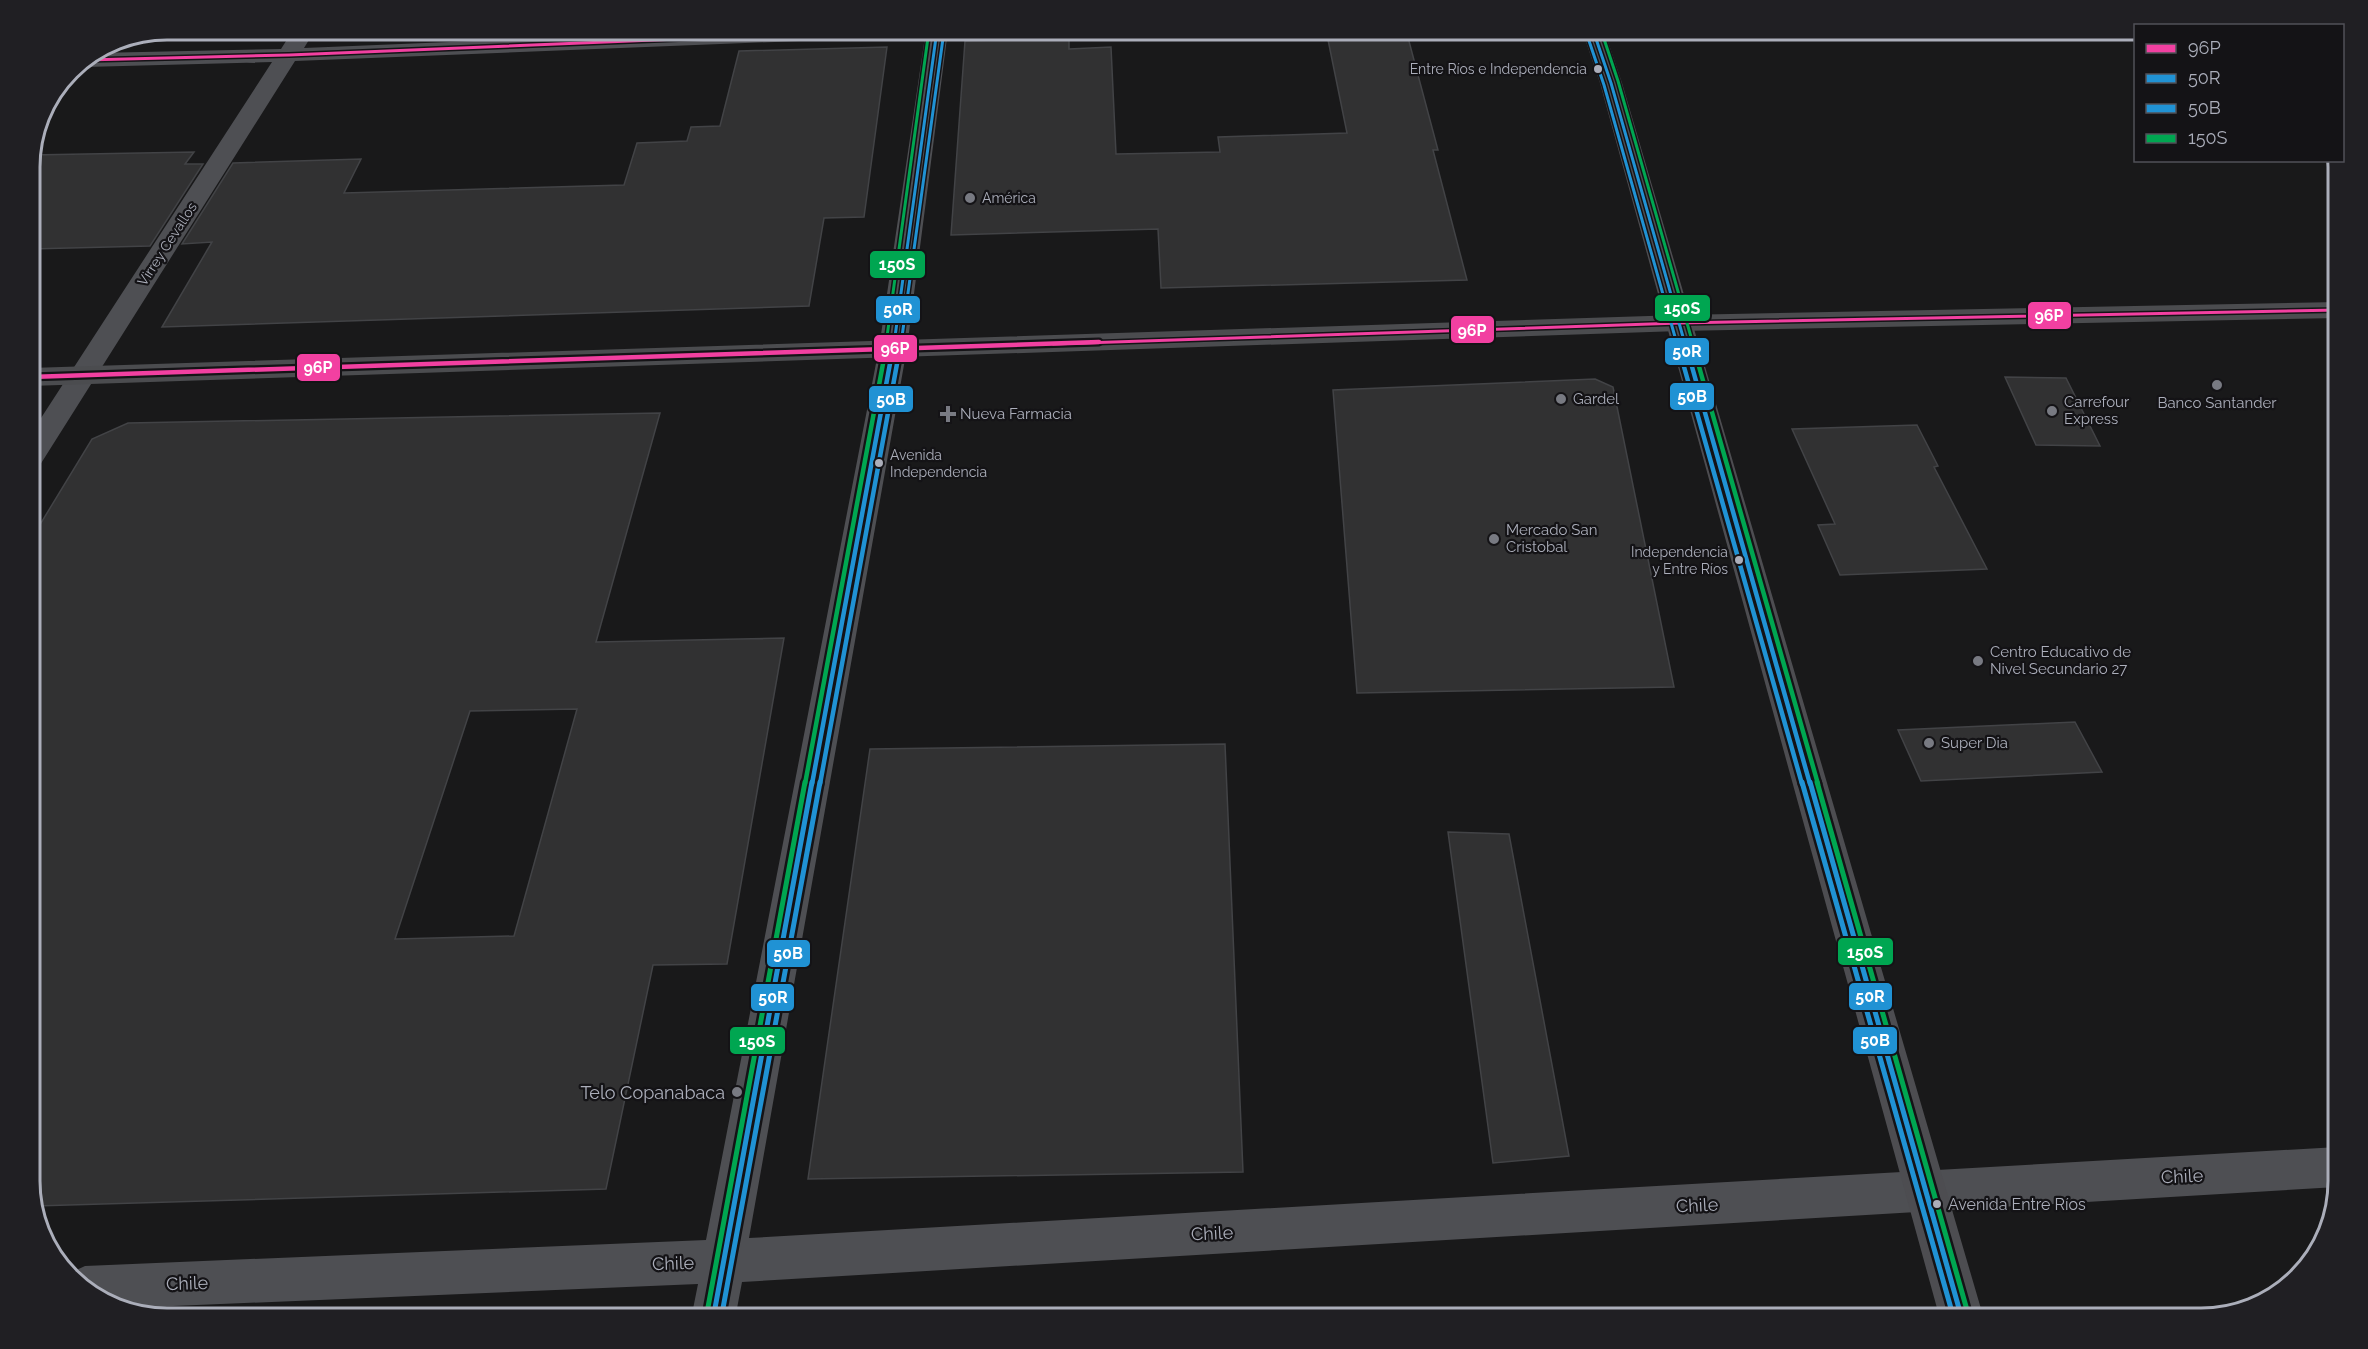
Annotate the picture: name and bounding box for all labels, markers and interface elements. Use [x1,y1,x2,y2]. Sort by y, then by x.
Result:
legend [2134,24,2344,162]
text: 96P [2188,37,2221,58]
place label: Entre Ríos e Independencia [1410,61,1587,77]
marker: Entre Ríos e Independencia [1592,63,1604,75]
text: 50R [2188,67,2221,88]
text: 50B [2188,97,2221,118]
text: 150S [2188,127,2228,148]
place label: América [982,190,1036,206]
marker: América [963,191,977,205]
street label: Virrey Cevallos [134,199,200,289]
line badge: 150S [869,250,926,279]
text: 150S [879,255,915,274]
line badge: 150S [1654,294,1711,322]
line badge: 50R [875,295,921,324]
text: 150S [1664,299,1700,318]
text: 50R [883,300,913,319]
line badge: 96P [2027,301,2072,330]
text: 96P [2034,306,2064,325]
line badge: 96P [1450,315,1495,344]
text: 96P [1457,321,1487,340]
line badge: 96P [873,334,918,363]
line badge: 50R [1664,337,1710,366]
text: 96P [880,339,910,358]
text: 50R [1672,342,1702,361]
line badge: 96P [296,353,341,382]
text: 96P [303,358,333,377]
marker: Banco Santander [2210,378,2224,392]
line badge: 50B [1669,382,1715,411]
line badge: 50B [868,385,914,413]
text: 50B [1677,387,1707,406]
text: 50B [876,390,906,409]
place label: Gardel [1573,390,1620,408]
marker: Gardel [1554,392,1568,406]
place label: Carrefour Express [2064,393,2130,428]
place label: Banco Santander [2157,394,2277,412]
marker: Carrefour Express [2045,404,2059,418]
place label: Nueva Farmacia [960,405,1072,423]
marker: Nueva Farmacia [941,407,955,421]
place label: Avenida Independencia [890,447,987,480]
marker: Avenida Independencia [873,457,885,469]
place label: Mercado San Cristobal [1506,521,1597,556]
marker: Mercado San Cristobal [1487,532,1501,546]
place label: Independencia y Entre Ríos [1631,544,1728,577]
marker: Independencia y Entre Ríos [1733,554,1745,566]
place label: Centro Educativo de Nivel Secundario 27 [1990,643,2131,678]
marker: Centro Educativo de Nivel Secundario 27 [1971,654,1985,668]
place label: Super Dia [1941,734,2008,752]
marker: Super Dia [1922,736,1936,750]
line badge: 150S [1837,937,1894,966]
line badge: 50B [766,939,811,968]
text: 150S [1847,943,1883,962]
text: 50B [773,944,803,963]
line badge: 50R [1848,982,1893,1011]
line badge: 50R [750,983,795,1012]
text: 50R [1855,987,1885,1006]
text: 50R [758,988,788,1007]
line badge: 150S [729,1026,786,1055]
line badge: 50B [1852,1026,1898,1055]
text: 50B [1860,1031,1890,1050]
text: 150S [739,1032,775,1051]
place label: Telo Copanabaca [580,1082,725,1103]
marker: Telo Copanabaca [730,1085,744,1099]
street label: Chile [2160,1164,2204,1188]
street label: Chile [1675,1193,1719,1217]
place label: Avenida Entre Ríos [1948,1195,2086,1214]
marker: Avenida Entre Ríos [1931,1198,1943,1210]
street label: Chile [1190,1221,1234,1245]
street label: Chile [652,1252,695,1274]
street label: Chile [166,1272,209,1294]

